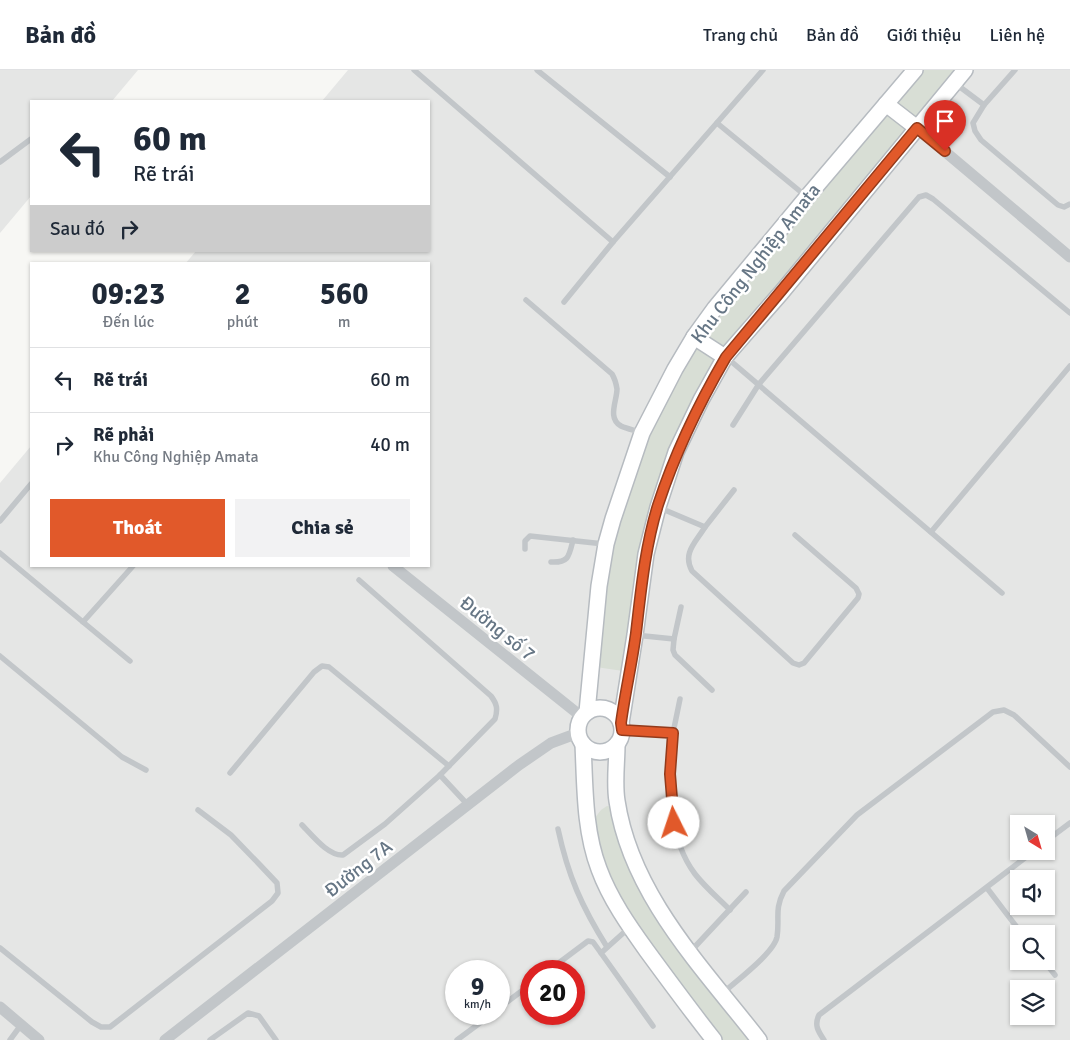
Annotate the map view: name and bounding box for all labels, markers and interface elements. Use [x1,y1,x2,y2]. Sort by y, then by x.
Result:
text: Bản đồ [25,20,96,50]
text: Trang chủ [703,24,778,46]
text: Bản đồ [806,24,859,46]
text: Giới thiệu [887,24,961,46]
text: Liên hệ [989,24,1045,46]
pin [924,100,966,151]
icon: arrive [931,107,959,135]
text: 60 m [133,117,207,160]
icon: left [50,120,115,185]
text: Rẽ trái [133,160,195,187]
street label: Khu Công Nghiệp Amata [686,179,826,349]
icon: right [115,215,143,243]
text: Sau đó [50,217,105,241]
text: 09:23 [92,276,165,313]
text: 2 [234,276,251,313]
text: 560 [320,276,368,313]
text: Đến lúc [103,312,154,332]
text: phút [227,312,258,332]
text: m [338,312,351,332]
icon: left [50,366,78,394]
text: Rẽ trái [93,368,148,392]
text: 60 m [370,368,410,392]
text: Rẽ phải [93,423,154,447]
icon: right [50,431,78,459]
text: 40 m [370,433,410,457]
text: Khu Công Nghiệp Amata [93,447,259,467]
button: Thoát [50,499,225,557]
button: Chia sẻ [235,499,410,557]
street label: Đường số 7 [455,591,540,666]
position arrow [647,796,699,848]
north arrow [1010,815,1055,860]
map controls [1010,815,1055,1025]
street label: Đường 7A [320,835,398,903]
button: sound [1010,870,1055,915]
button: search [1010,925,1055,970]
speed limit sign: 20 [520,960,585,1025]
text: 9 [471,971,484,1002]
button: layers [1010,980,1055,1025]
text: km/h [464,997,491,1012]

